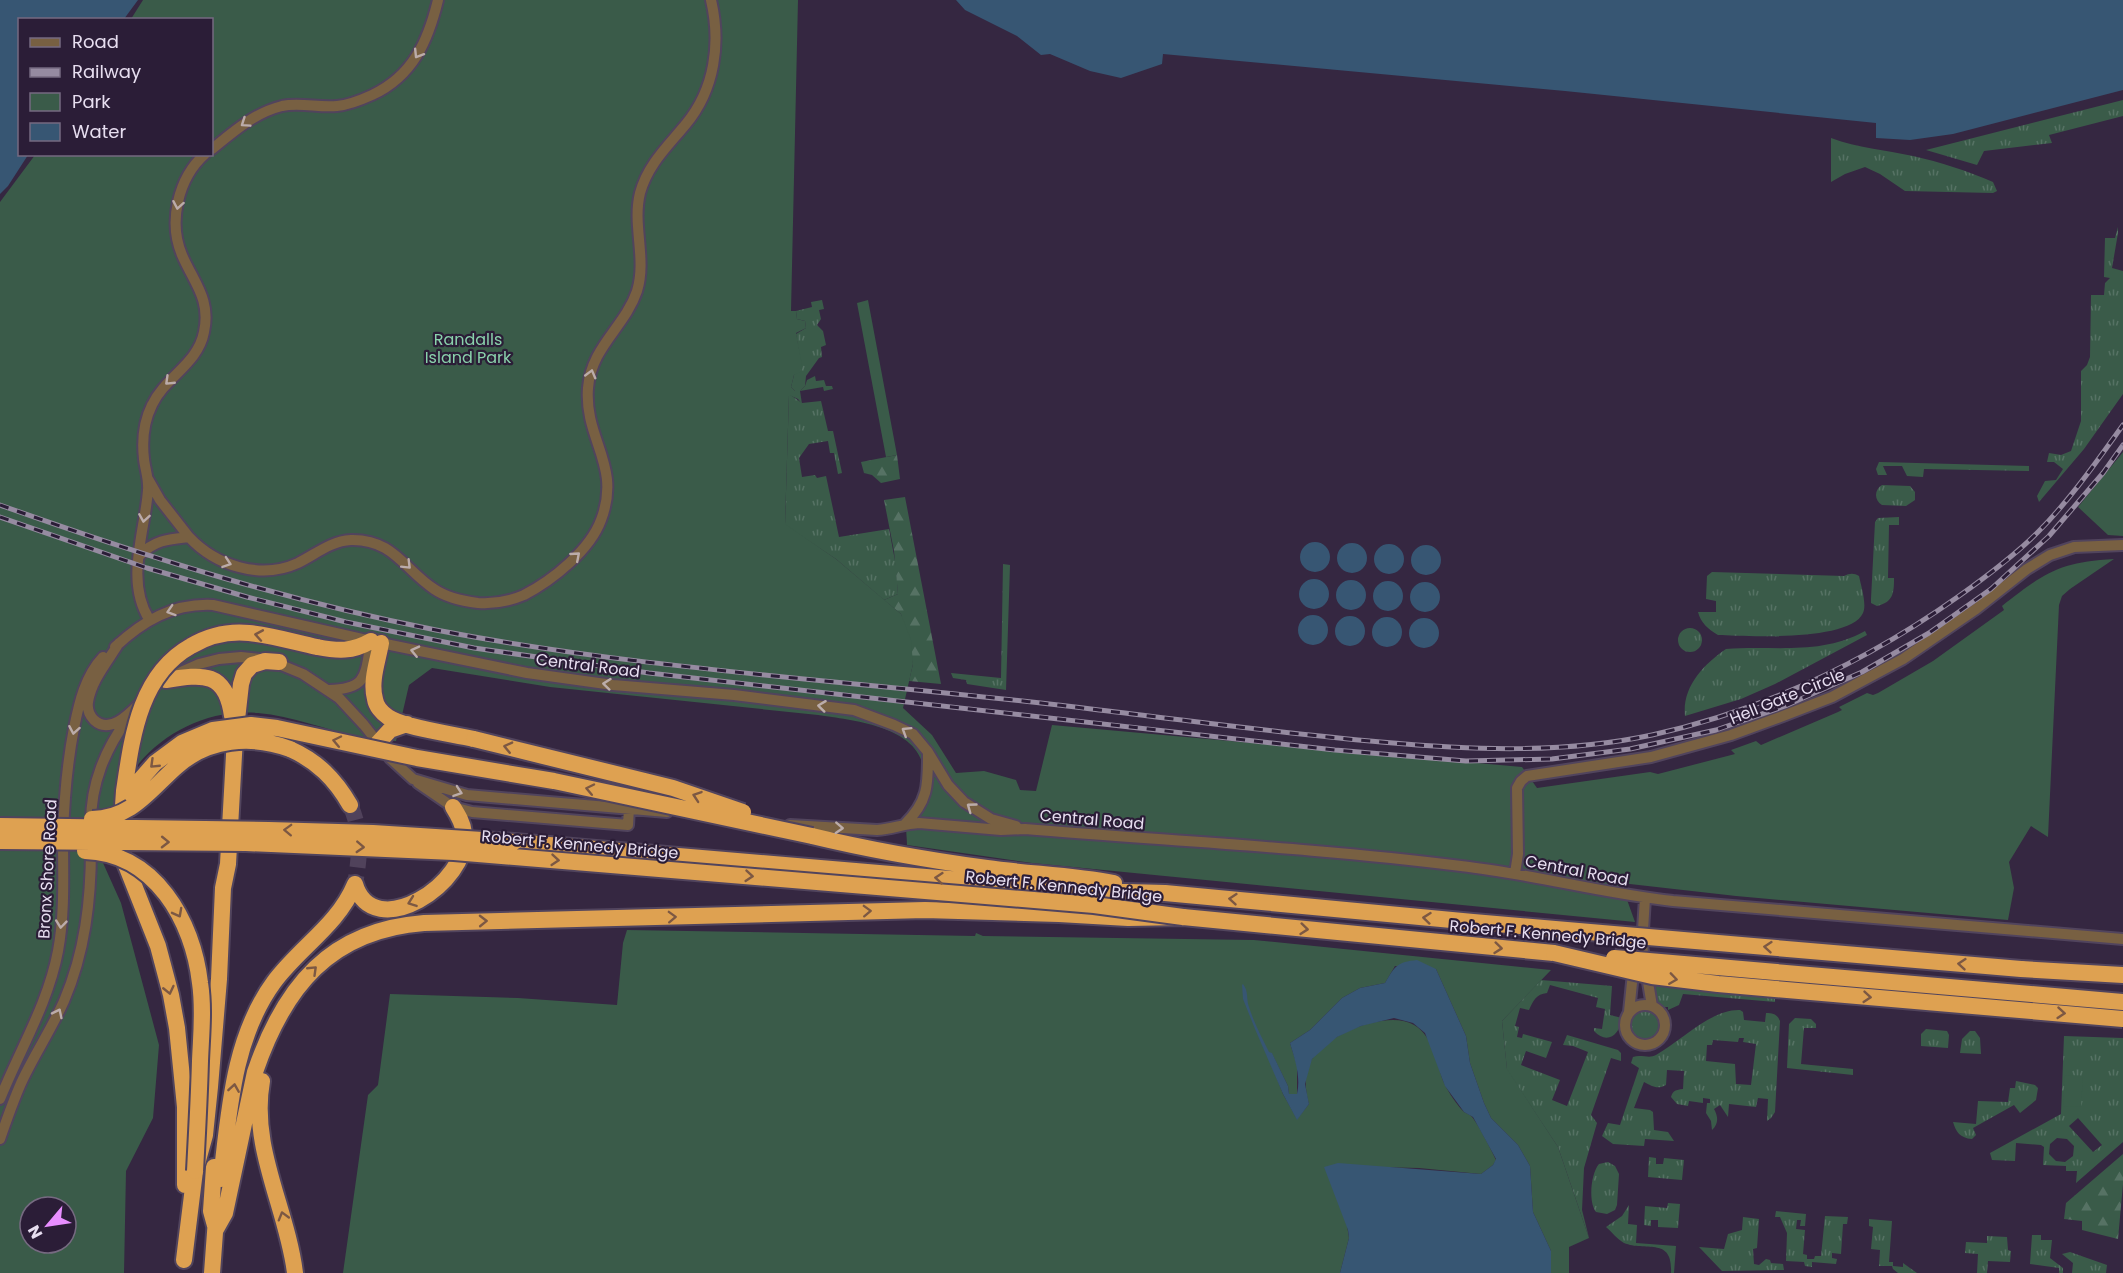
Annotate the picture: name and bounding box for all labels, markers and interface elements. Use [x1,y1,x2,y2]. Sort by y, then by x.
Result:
legend [18,18,213,156]
text: Road [72,29,119,54]
one-way arrow [414,48,425,59]
text: Railway [72,59,141,84]
text: Park [72,89,111,114]
one-way arrow [241,116,252,127]
text: Water [72,119,126,144]
one-way arrow [173,200,185,210]
park label: Randalls Island Park [425,328,512,369]
one-way arrow [584,369,596,380]
one-way arrow [165,374,176,384]
one-way arrow [138,513,150,522]
one-way arrow [569,552,580,563]
one-way arrow [221,555,231,568]
one-way arrow [400,558,411,568]
one-way arrow [166,604,177,616]
one-way arrow [255,629,264,641]
one-way arrow [411,645,421,658]
street label: Central Road [534,648,641,683]
street label: Hell Gate Circle [1726,663,1848,730]
one-way arrow [603,678,612,691]
one-way arrow [818,700,827,712]
one-way arrow [68,725,81,735]
one-way arrow [902,728,913,739]
one-way arrow [332,735,342,748]
one-way arrow [504,741,514,754]
one-way arrow [151,757,162,768]
one-way arrow [585,783,595,796]
one-way arrow [452,784,462,797]
one-way arrow [692,791,703,804]
street label: Bronx Shore Road [32,799,63,939]
one-way arrow [967,803,978,814]
street label: Central Road [1039,803,1145,836]
one-way arrow [835,821,844,834]
one-way arrow [283,824,292,837]
street label: Robert F. Kennedy Bridge [480,824,680,865]
one-way arrow [161,836,170,848]
one-way arrow [356,841,365,854]
street label: Central Road [1523,849,1631,892]
one-way arrow [550,854,559,867]
street label: Robert F. Kennedy Bridge [964,865,1164,908]
one-way arrow [745,869,754,882]
one-way arrow [934,872,943,885]
one-way arrow [1229,893,1238,906]
one-way arrow [407,895,418,908]
one-way arrow [862,905,871,917]
one-way arrow [171,907,182,917]
one-way arrow [667,910,676,923]
one-way arrow [1423,912,1432,925]
street label: Robert F. Kennedy Bridge [1448,914,1648,955]
one-way arrow [478,915,487,927]
one-way arrow [55,920,68,929]
one-way arrow [1299,922,1308,935]
one-way arrow [1493,941,1503,954]
one-way arrow [1763,941,1773,954]
one-way arrow [1958,957,1967,970]
one-way arrow [305,967,316,978]
one-way arrow [1668,972,1677,984]
one-way arrow [162,984,175,994]
one-way arrow [1862,991,1871,1004]
one-way arrow [2056,1007,2065,1020]
one-way arrow [50,1009,62,1020]
one-way arrow [227,1083,240,1093]
north arrow [18,1195,78,1255]
one-way arrow [278,1211,290,1222]
text: N [22,1221,48,1243]

